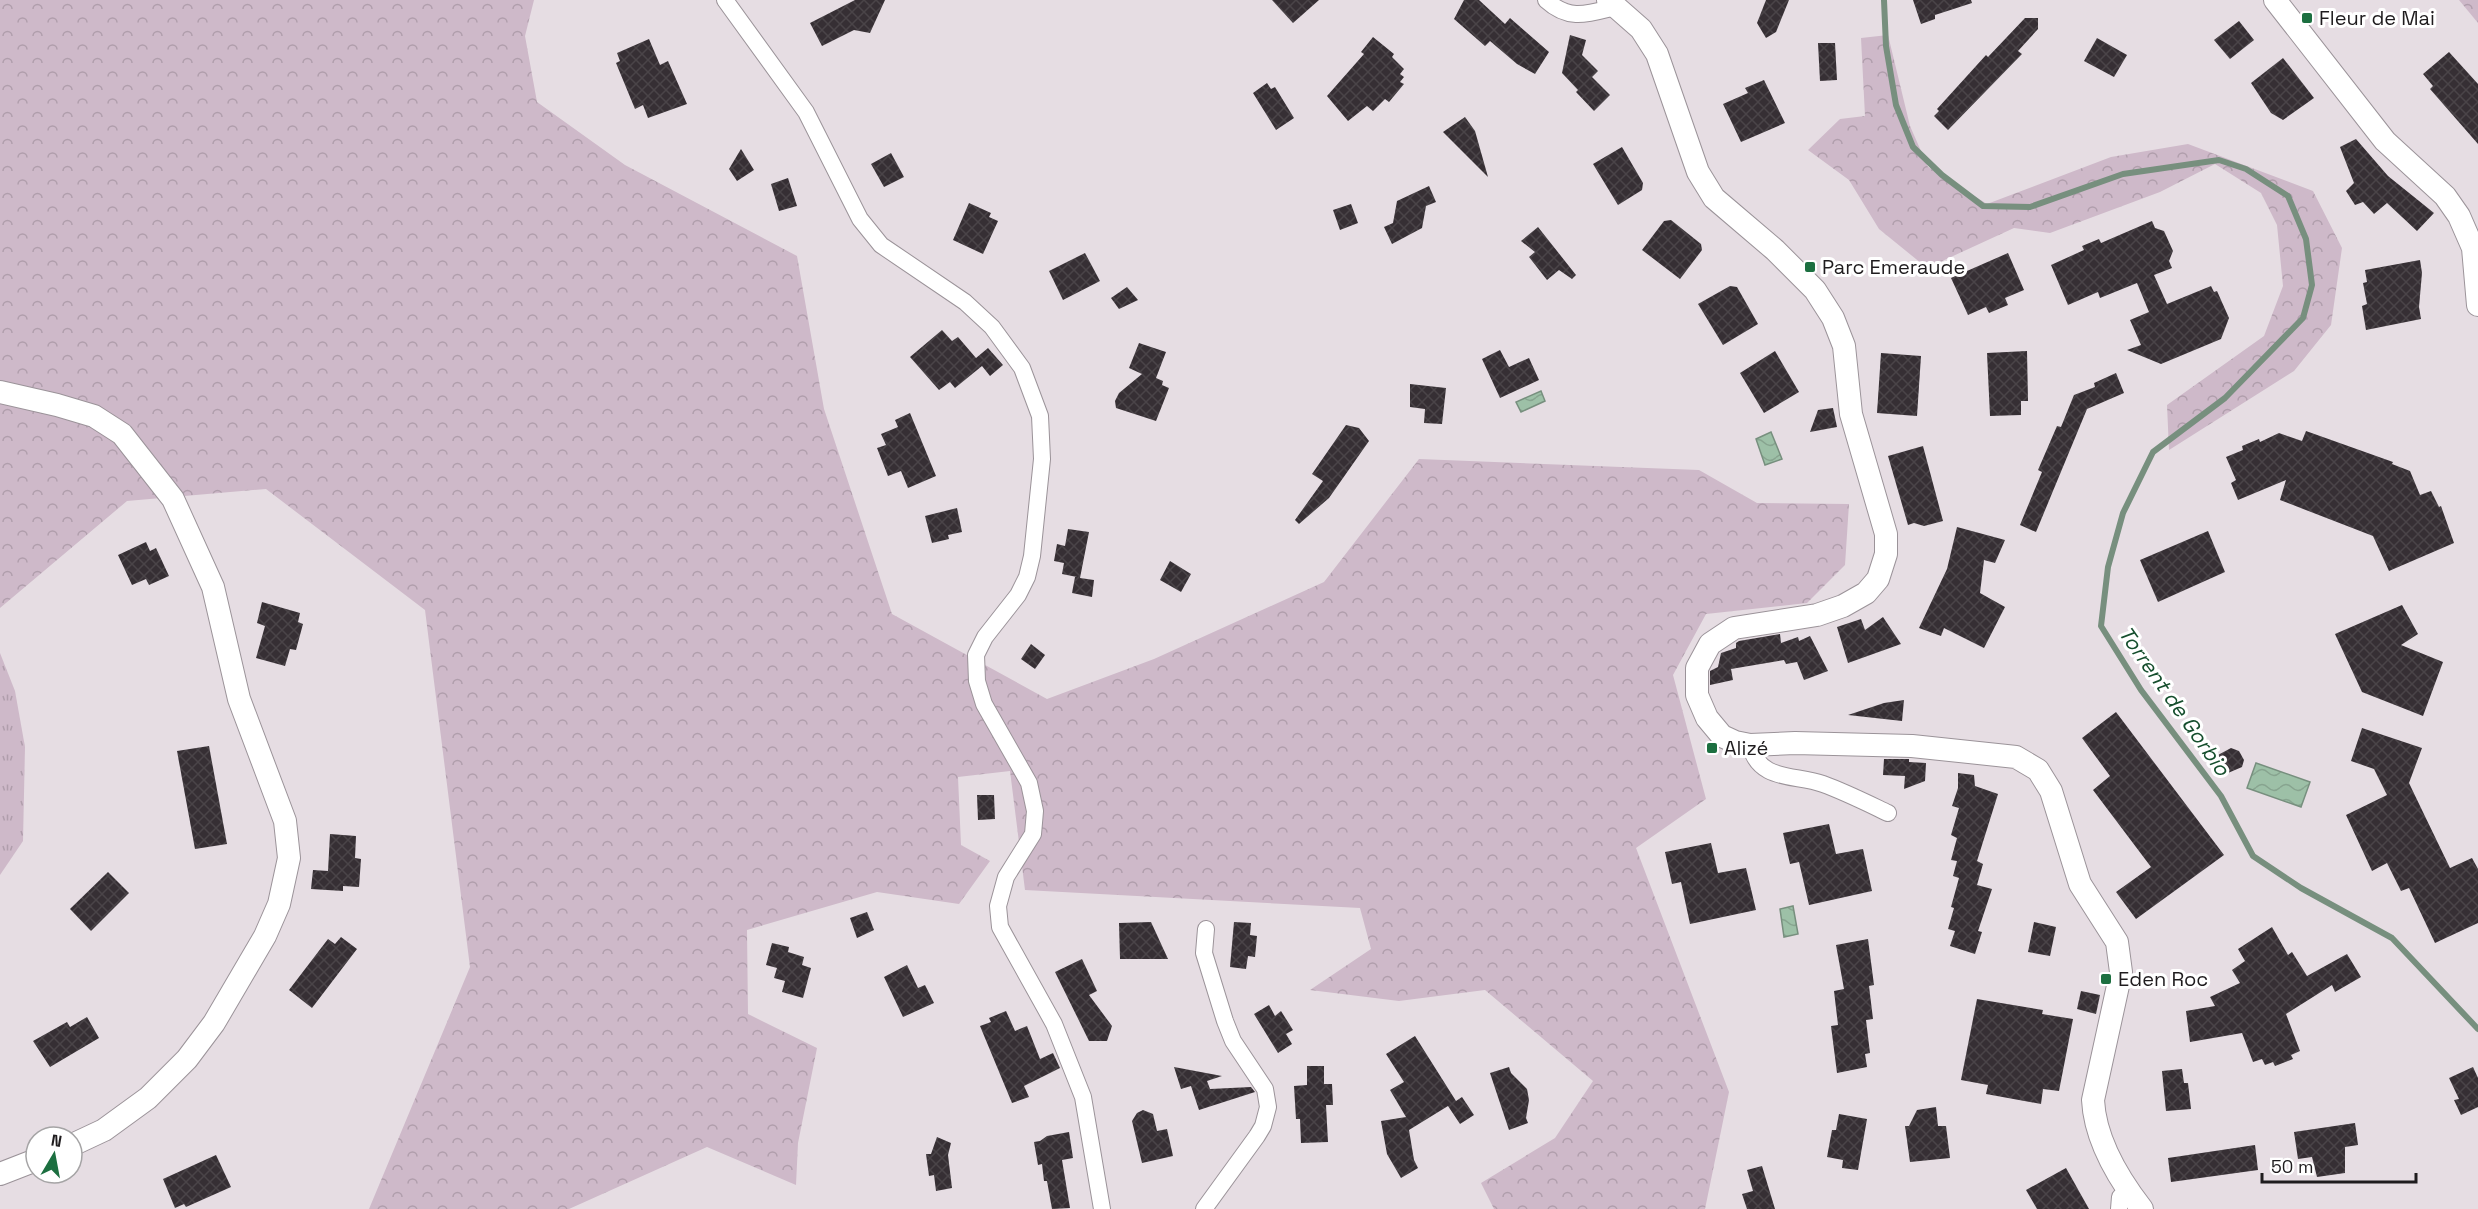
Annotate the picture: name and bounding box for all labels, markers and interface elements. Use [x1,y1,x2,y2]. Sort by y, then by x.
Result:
place label: Fleur de Mai [2319,5,2435,31]
marker: Fleur de Mai [2300,11,2314,25]
place label: Parc Emeraude [1822,254,1965,280]
marker: Parc Emeraude [1803,260,1817,274]
water label: Torrent de Gorbio [2113,621,2237,782]
place label: Alizé [1724,735,1768,761]
marker: Alizé [1705,741,1719,755]
place label: Eden Roc [2118,966,2208,992]
marker: Eden Roc [2099,972,2113,986]
north arrow [24,1125,84,1185]
text: N [49,1129,64,1152]
scale bar [2262,1146,2416,1184]
text: 50 m [2271,1155,2313,1178]

